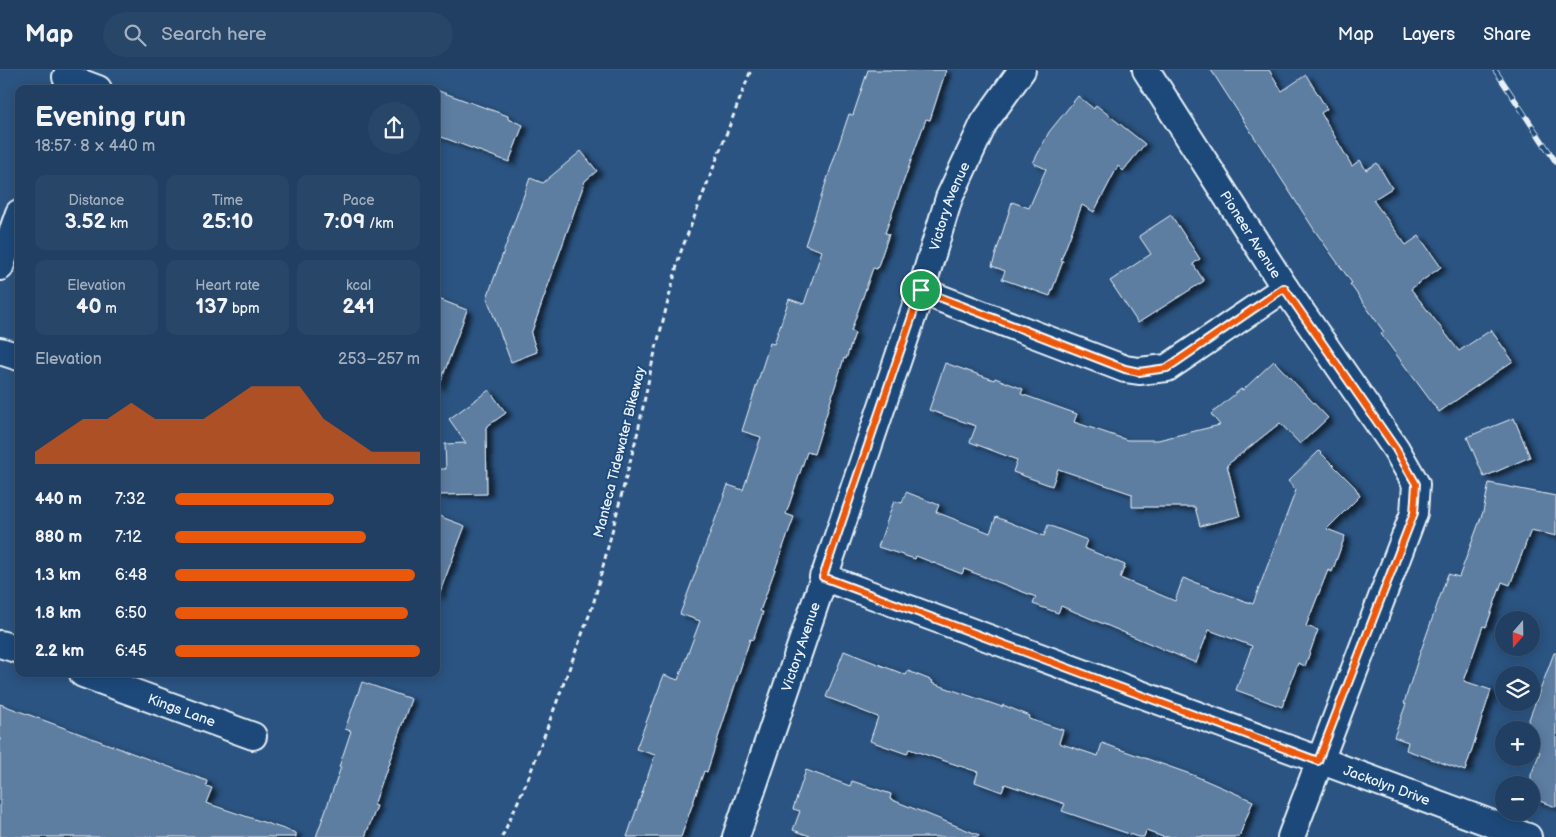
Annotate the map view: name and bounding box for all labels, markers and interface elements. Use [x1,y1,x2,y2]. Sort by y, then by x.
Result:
search box [103,12,453,57]
text: Map [25,20,73,49]
icon: search [121,21,149,49]
text: Search here [161,23,267,46]
text: Map [1338,24,1374,45]
text: Layers [1402,24,1455,45]
text: Share [1483,24,1531,45]
text: Evening run [35,101,186,134]
button: share [368,102,420,154]
text: 18:57 · 8 × 440 m [35,137,155,156]
street label: Victory Avenue [926,159,974,253]
street label: Pioneer Avenue [1216,188,1285,282]
text: Distance [69,192,124,209]
text: Time [212,192,243,209]
text: Pace [343,192,374,209]
text: 3.52 [65,209,106,234]
text: 25:10 [202,209,253,234]
text: 7:09 [323,209,365,234]
text: km [106,215,128,232]
text: /km [365,215,394,232]
pin [900,269,942,311]
icon: arrive [907,276,935,304]
text: Elevation [67,277,126,294]
text: Heart rate [195,277,260,294]
text: kcal [346,277,371,294]
text: 40 [76,294,102,319]
text: 137 [195,294,228,319]
text: 241 [342,294,375,319]
text: m [102,300,117,317]
text: bpm [228,300,260,317]
text: Elevation [35,350,102,369]
text: 253–257 m [338,350,420,369]
street label: Manteca Tidewater Bikeway [590,364,649,539]
text: 440 m [35,490,82,509]
text: 7:32 [115,490,145,509]
text: 880 m [35,528,82,547]
text: 7:12 [115,528,142,547]
text: 1.3 km [35,566,81,585]
text: 6:48 [115,566,147,585]
street label: Victory Avenue [778,600,824,694]
text: 1.8 km [35,604,81,623]
text: 6:50 [115,604,147,623]
north arrow [1495,611,1540,656]
map controls [1495,611,1540,821]
text: 2.2 km [35,642,84,661]
text: 6:45 [115,642,147,661]
button: layers [1495,666,1540,711]
street label: Kings Lane [145,690,218,731]
button: + [1495,721,1540,766]
street label: Jackolyn Drive [1341,762,1432,809]
button: − [1495,776,1540,821]

